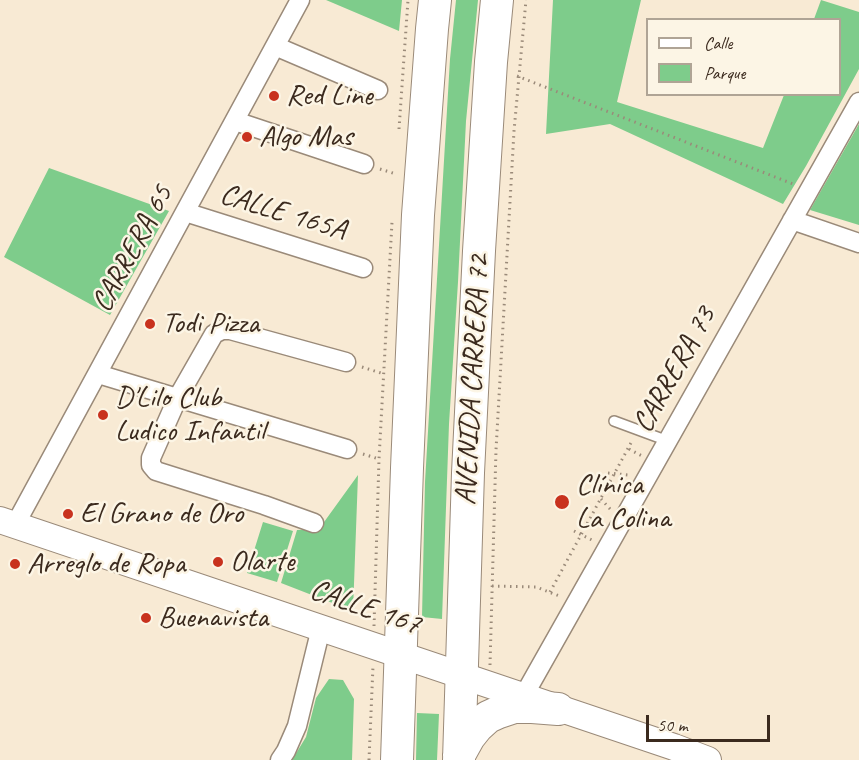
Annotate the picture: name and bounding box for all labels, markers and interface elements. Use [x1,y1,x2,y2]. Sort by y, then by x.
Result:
legend [646,18,841,96]
text: Calle [704,32,732,54]
text: Parque [704,62,745,84]
place label: Red Line [286,78,373,114]
marker: Red Line [267,89,281,103]
place label: Algo Mas [259,119,353,155]
marker: Algo Mas [240,130,254,144]
street label: CALLE 165A [216,177,350,249]
street label: CARRERA 65 [85,180,181,318]
street label: AVENIDA CARRERA 72 [448,254,498,506]
street label: CARRERA 73 [626,301,724,439]
place label: Todi Pizza [162,306,259,342]
marker: Todi Pizza [143,317,157,331]
place label: D'Lilo Club Ludico Infantil [115,380,265,450]
marker: D'Lilo Club Ludico Infantil [96,408,110,422]
place label: Clínica La Colina [576,467,670,538]
marker: Clínica La Colina [553,493,571,511]
place label: El Grano de Oro [80,496,243,532]
marker: El Grano de Oro [61,507,75,521]
place label: Olarte [230,544,294,580]
place label: Arreglo de Ropa [27,546,185,582]
marker: Olarte [211,555,225,569]
marker: Arreglo de Ropa [8,557,22,571]
street label: CALLE 167 [305,572,425,644]
place label: Buenavista [158,600,268,636]
marker: Buenavista [139,611,153,625]
scale bar [649,703,774,741]
text: 50 m [657,714,688,736]

